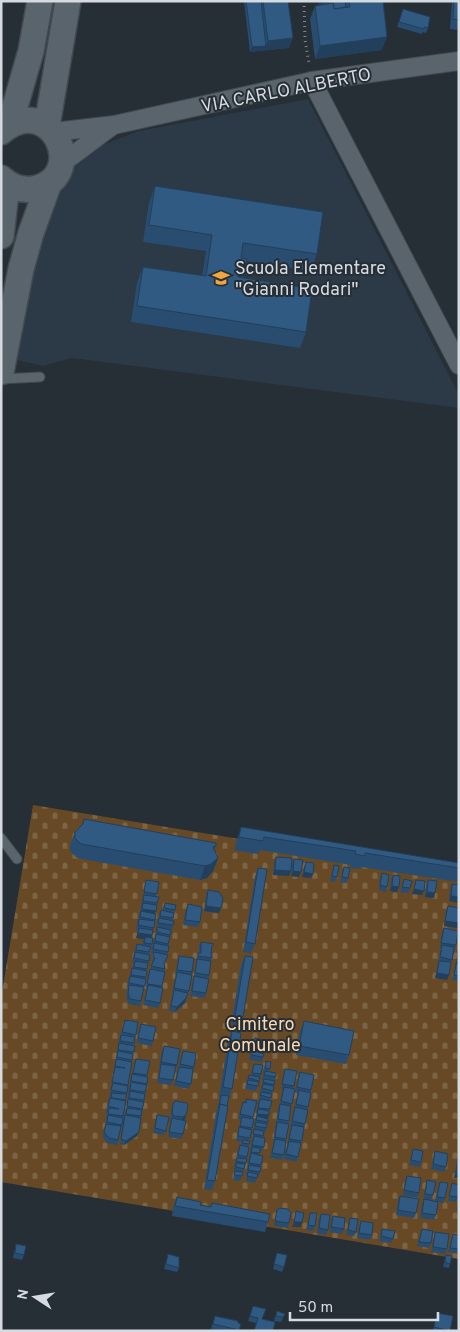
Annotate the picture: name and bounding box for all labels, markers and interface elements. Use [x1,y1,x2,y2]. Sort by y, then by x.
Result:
street label: VIA CARLO ALBERTO [199,64,373,119]
place label: Scuola Elementare "Gianni Rodari" [235,258,386,302]
school or university icon: Scuola Elementare "Gianni Rodari" [211,268,231,288]
park label: Cimitero Comunale [219,1014,301,1058]
north arrow [10,1272,60,1322]
text: N [14,1288,33,1301]
scale bar [290,1290,438,1322]
text: 50 m [298,1299,333,1318]

